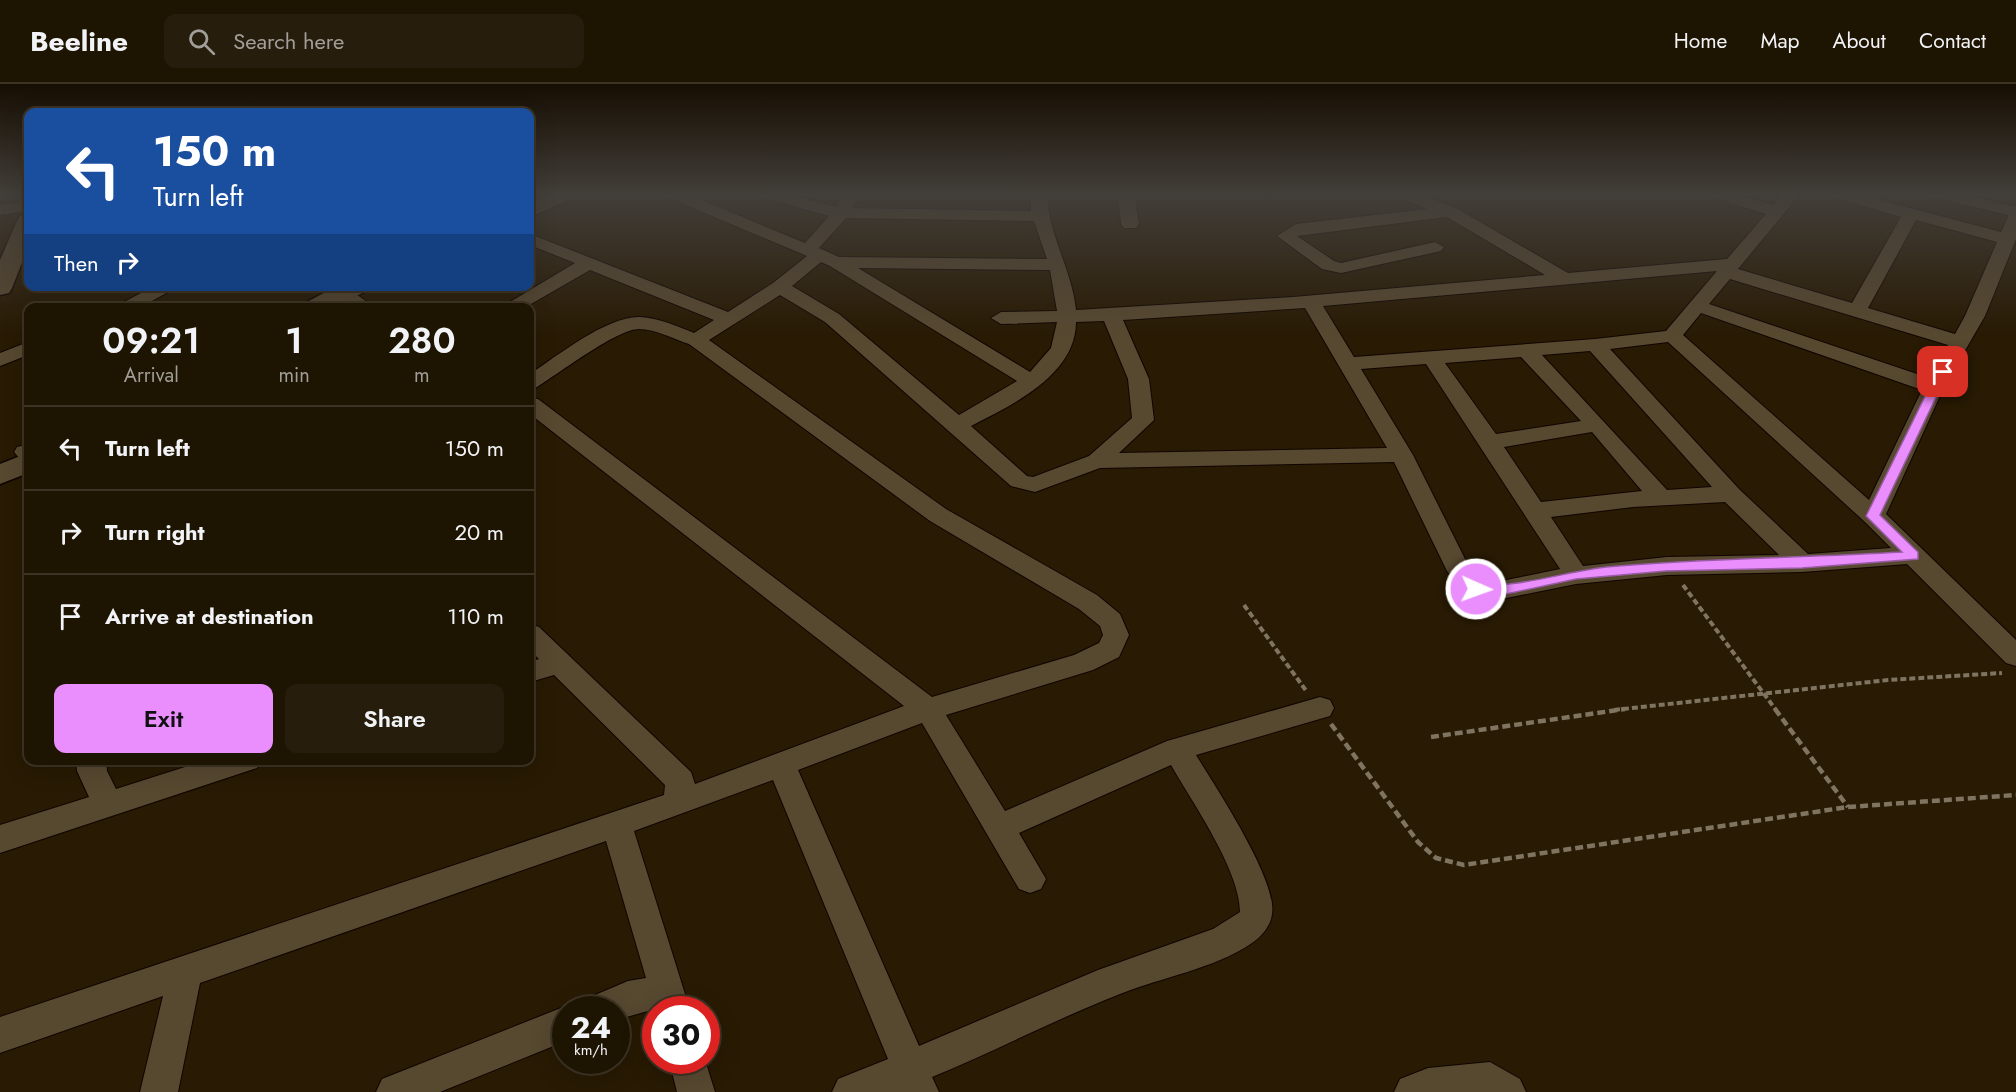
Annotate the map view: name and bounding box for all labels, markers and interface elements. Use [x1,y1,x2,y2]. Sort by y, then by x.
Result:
search box [164,14,584,68]
text: Beeline [30,21,128,62]
icon: search [185,25,218,58]
text: Search here [233,25,344,57]
text: Home [1674,26,1727,56]
text: Map [1760,26,1800,56]
text: About [1833,26,1886,56]
text: Contact [1919,26,1986,56]
text: 150 m [153,121,276,182]
icon: left [54,132,132,210]
text: Turn left [153,177,243,216]
icon: right [111,246,144,279]
text: Then [54,247,99,279]
text: 09:21 [102,314,200,366]
text: 1 [285,314,303,366]
text: 280 [388,314,456,366]
pin [1917,346,1968,397]
icon: arrive [1926,355,1959,388]
text: Arrival [124,361,179,390]
text: min [279,361,310,390]
text: m [414,361,430,390]
icon: left [54,432,87,465]
text: Turn left [105,432,190,464]
text: 150 m [445,432,504,464]
icon: right [54,516,87,549]
text: Turn right [105,516,205,548]
text: 20 m [455,516,504,548]
position arrow [1444,557,1508,621]
icon: arrive [54,600,87,633]
text: Arrive at destination [105,600,314,632]
text: 110 m [447,600,504,632]
button: Exit [54,684,273,753]
button: Share [285,684,504,753]
speed limit sign: 30 [642,996,720,1074]
text: 24 [571,1006,611,1049]
text: km/h [574,1039,608,1061]

